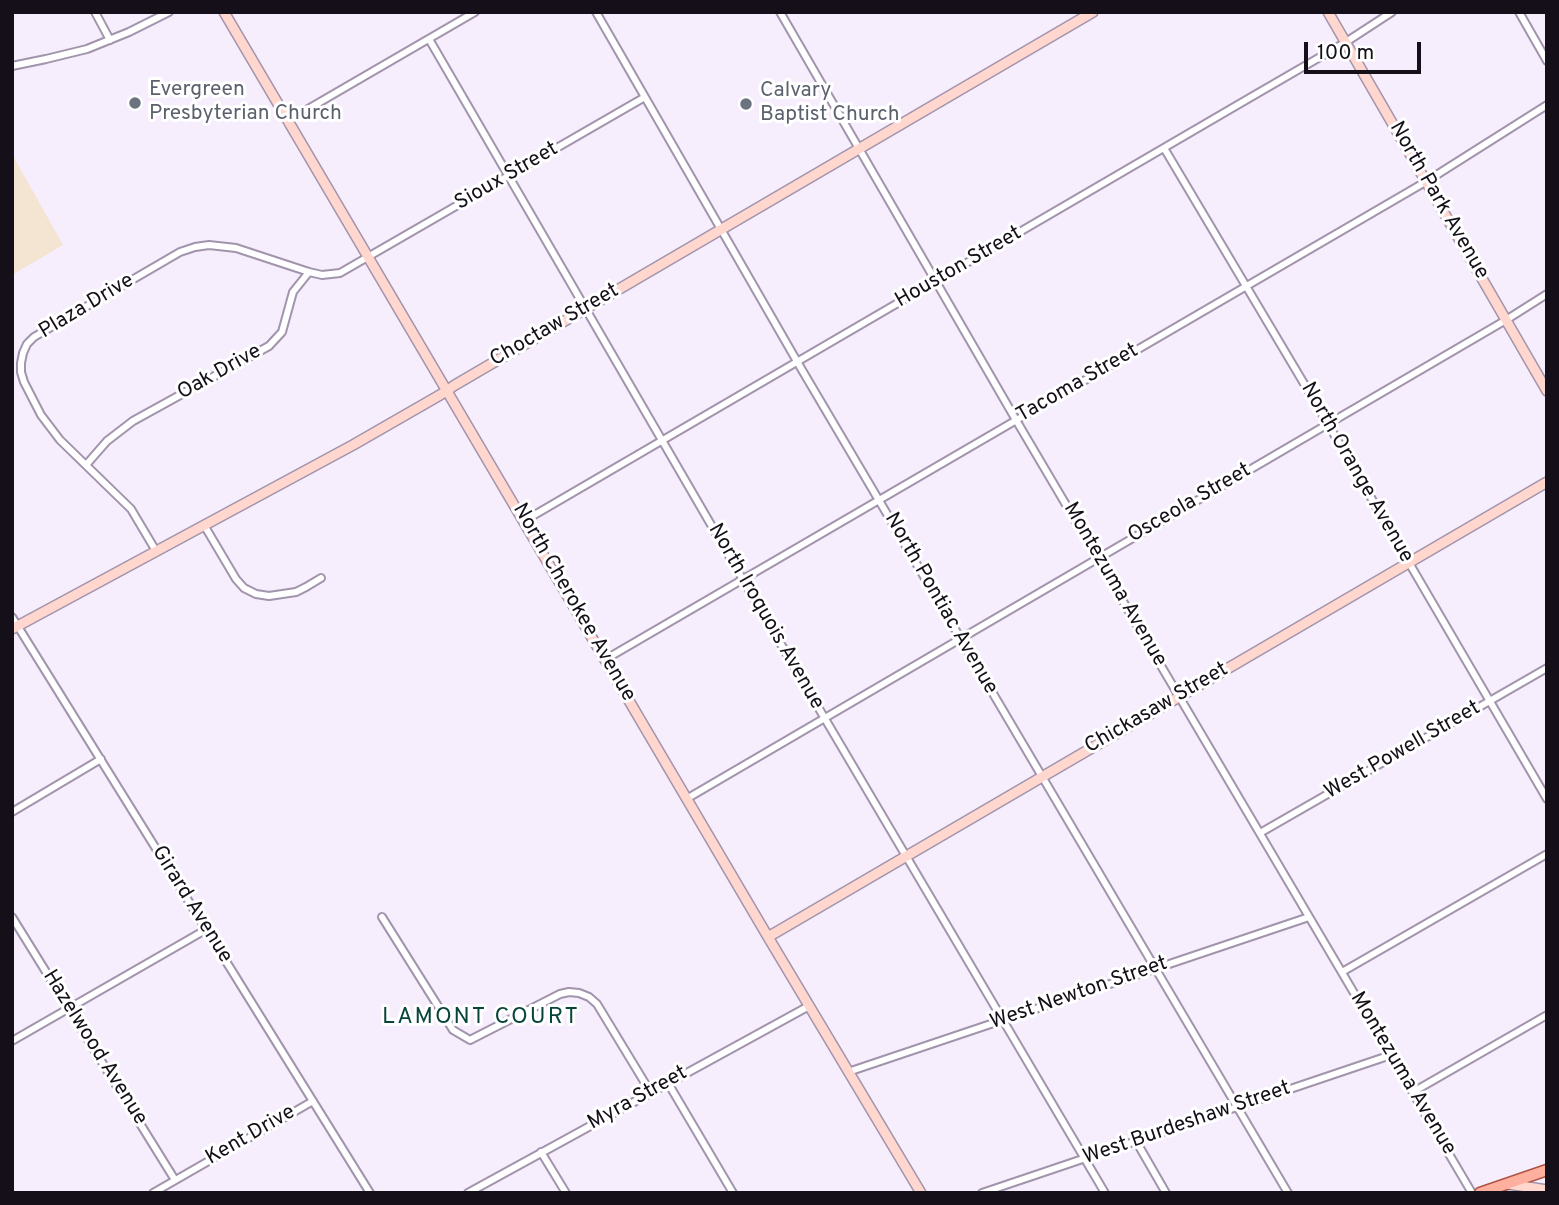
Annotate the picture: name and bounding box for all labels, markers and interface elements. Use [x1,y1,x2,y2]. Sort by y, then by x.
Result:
scale bar [1307,28,1424,72]
text: 100 m [1317,40,1374,67]
place label: Evergreen Presbyterian Church [149,78,342,128]
place label: Calvary Baptist Church [760,79,900,129]
marker: Evergreen Presbyterian Church [127,95,143,111]
marker: Calvary Baptist Church [738,96,754,112]
street label: North Park Avenue [1383,118,1493,284]
street label: Sioux Street [451,137,563,217]
street label: Houston Street [891,222,1027,314]
street label: Plaza Drive [35,269,139,345]
street label: Choctaw Street [486,279,624,373]
street label: Tacoma Street [1013,339,1143,429]
street label: Oak Drive [174,340,266,406]
street label: North Orange Avenue [1294,378,1418,568]
street label: Osceola Street [1124,459,1256,549]
street label: Montezuma Avenue [1057,498,1171,672]
street label: North Cherokee Avenue [506,499,640,707]
street label: North Pontiac Avenue [878,509,1002,699]
street label: North Iroquois Avenue [701,520,829,714]
street label: Chickasaw Street [1081,658,1233,760]
street label: West Powell Street [1321,696,1485,806]
street label: Girard Avenue [145,842,237,968]
street label: West Newton Street [987,952,1171,1036]
street label: Hazelwood Avenue [36,966,152,1130]
street label: Montezuma Avenue [1343,988,1461,1160]
district label: LAMONT COURT [384,1004,578,1032]
street label: Myra Street [584,1061,692,1137]
street label: West Burdeshaw Street [1080,1077,1294,1171]
street label: Kent Drive [202,1100,300,1172]

